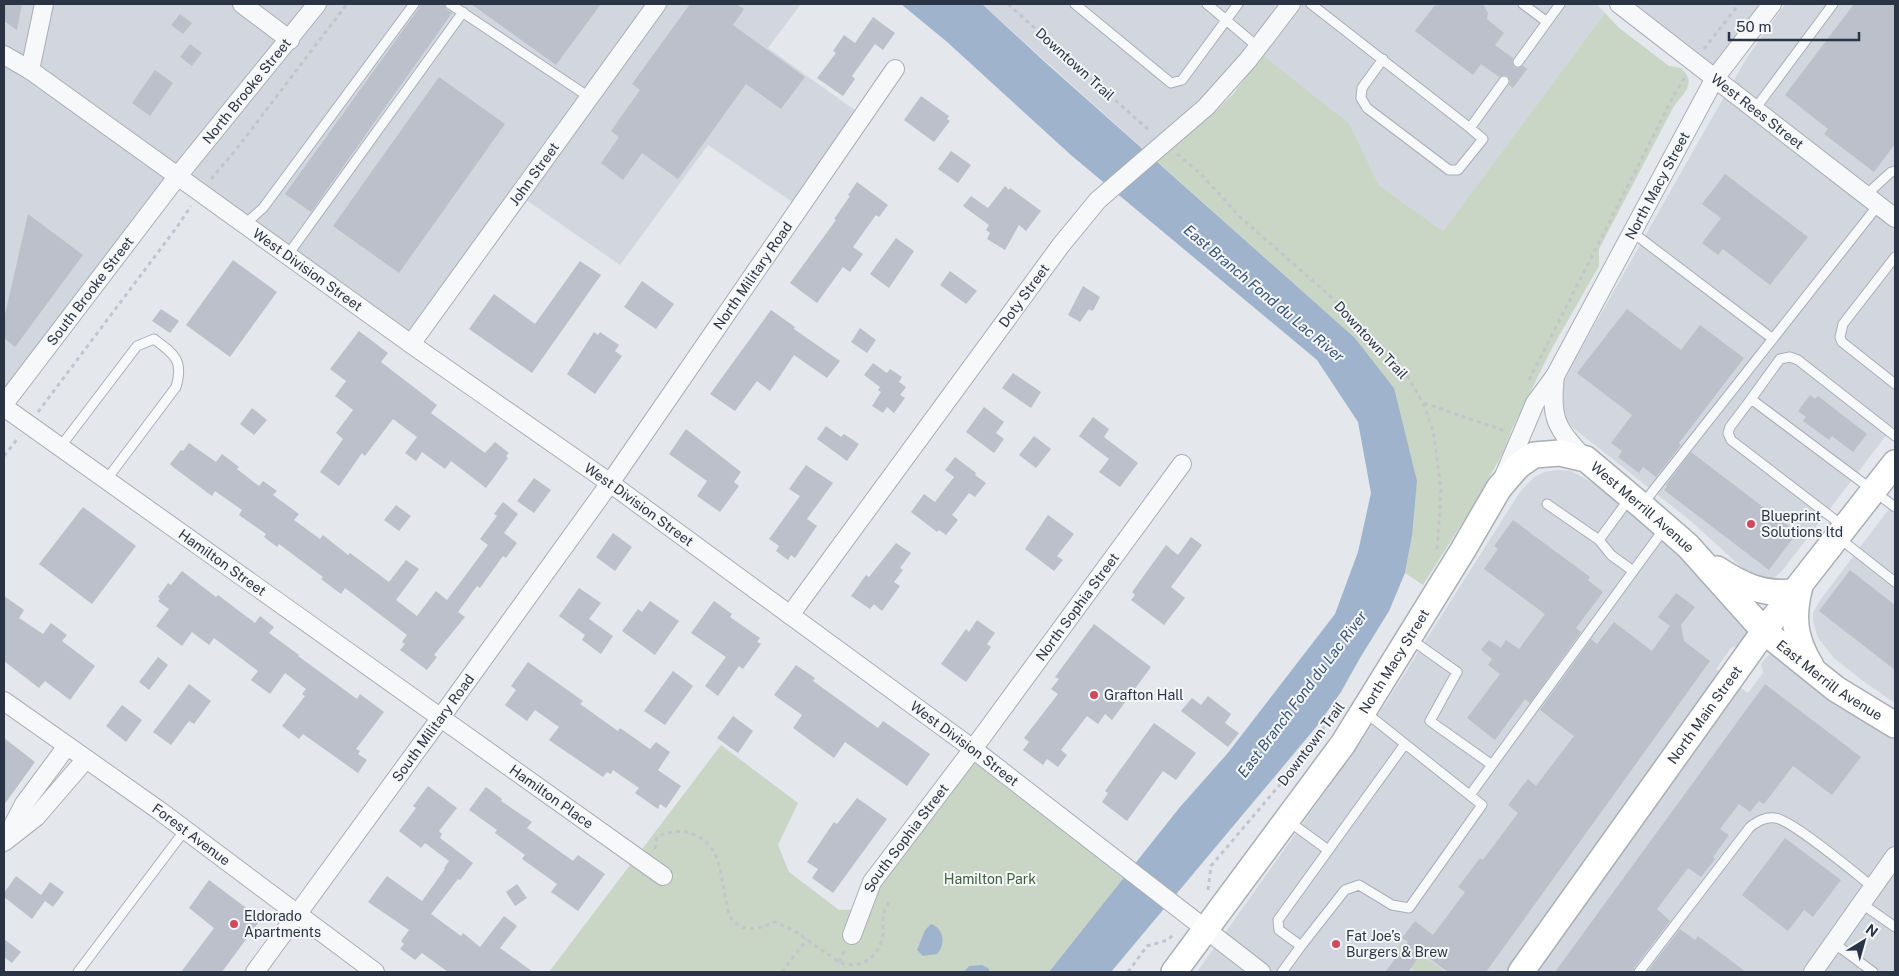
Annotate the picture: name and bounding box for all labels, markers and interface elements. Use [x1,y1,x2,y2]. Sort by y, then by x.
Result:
scale bar [1729,10,1859,42]
text: 50 m [1736,18,1771,35]
street label: Downtown Trail [1032,24,1118,104]
street label: North Brooke Street [199,35,294,147]
street label: West Rees Street [1708,70,1807,152]
street label: North Macy Street [1622,129,1693,242]
street label: John Street [506,139,562,208]
street label: North Military Road [710,219,795,333]
water label: East Branch Fond du Lac River [1180,221,1348,365]
street label: West Division Street [250,225,366,314]
street label: South Brooke Street [43,233,137,349]
street label: Doty Street [996,261,1052,330]
street label: Downtown Trail [1331,298,1411,382]
street label: West Merrill Avenue [1587,458,1698,556]
street label: West Division Street [581,460,697,549]
place label: Blueprint Solutions ltd [1761,508,1843,540]
marker: Blueprint Solutions ltd [1745,518,1757,530]
street label: Hamilton Street [176,526,269,599]
street label: North Sophia Street [1032,550,1122,664]
street label: North Macy Street [1356,606,1433,717]
water label: East Branch Fond du Lac River [1234,607,1370,781]
street label: East Merrill Avenue [1773,637,1885,723]
street label: North Main Street [1664,663,1745,767]
street label: South Military Road [389,671,477,785]
place label: Grafton Hall [1104,687,1183,703]
marker: Grafton Hall [1088,689,1100,701]
street label: West Division Street [907,698,1022,789]
street label: Downtown Trail [1274,699,1348,789]
street label: Hamilton Place [507,761,596,832]
street label: South Sophia Street [861,781,952,895]
street label: Forest Avenue [149,800,233,869]
park label: Hamilton Park [944,871,1036,887]
place label: Eldorado Apartments [244,908,321,940]
north arrow [1839,916,1889,966]
marker: Eldorado Apartments [228,918,240,930]
text: N [1863,921,1881,940]
place label: Fat Joe’s Burgers & Brew [1346,928,1448,960]
marker: Fat Joe’s Burgers & Brew [1330,938,1342,950]

